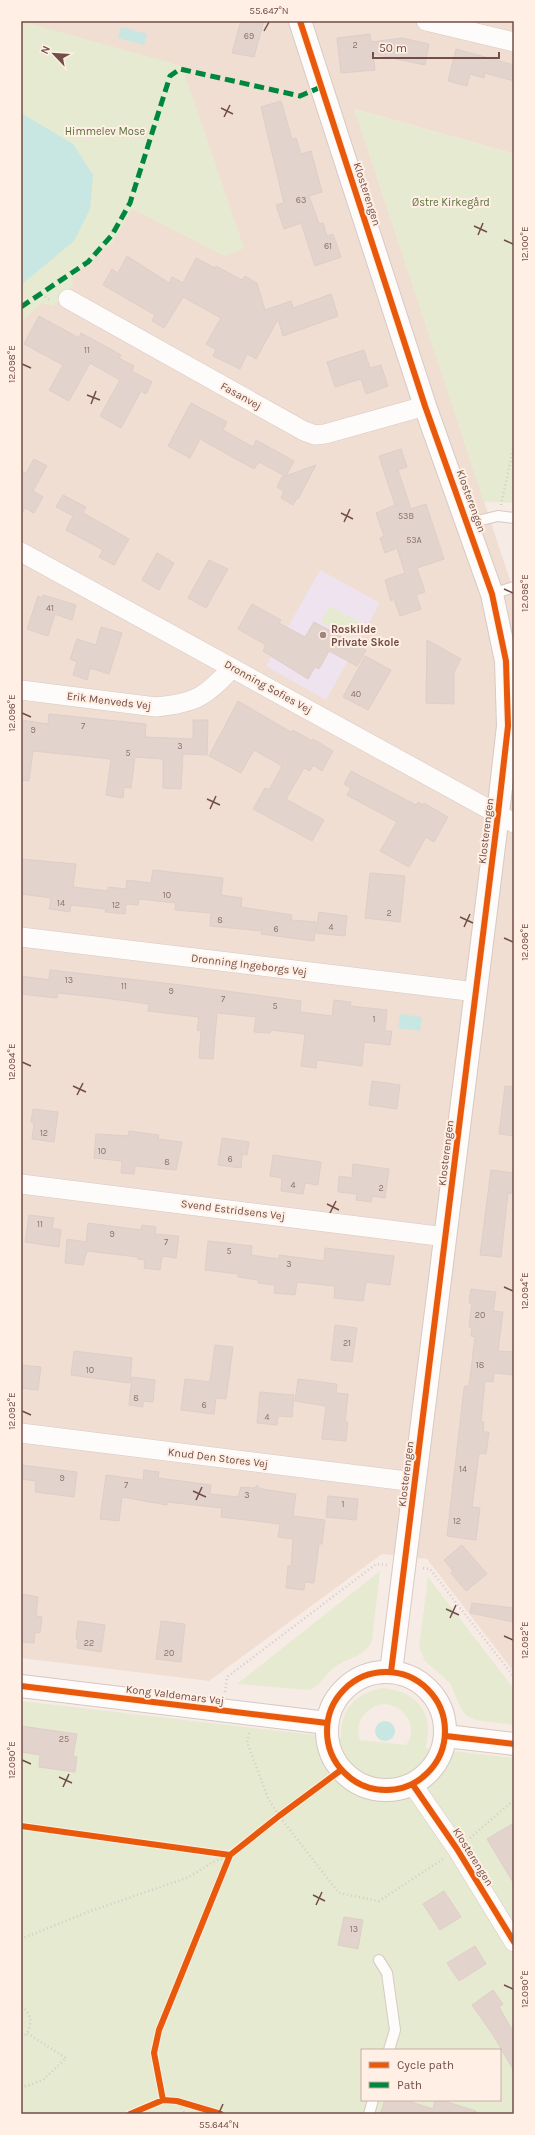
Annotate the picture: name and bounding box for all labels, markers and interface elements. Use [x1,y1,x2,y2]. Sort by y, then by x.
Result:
text: 55.647°N [249,5,289,17]
house number: 69 [244,31,254,41]
north arrow [34,34,74,74]
scale bar [373,34,499,60]
house number: 2 [352,40,358,50]
text: 50 m [379,41,407,55]
text: N [38,44,53,56]
park label: Himmelev Mose [65,125,146,138]
street label: Klosterengen [351,161,383,227]
house number: 63 [296,195,306,205]
park label: Østre Kirkegård [412,196,490,209]
text: 12.100°E [519,226,531,262]
house number: 61 [324,241,332,251]
text: 12.098°E [6,345,18,383]
house number: 11 [84,345,90,355]
street label: Fasanvej [218,379,264,413]
street label: Klosterengen [454,468,488,534]
house number: 53B [398,511,414,521]
house number: 53A [406,535,422,545]
text: 12.098°E [519,574,531,612]
house number: 41 [46,603,54,613]
place label: Roskilde Private Skole [331,623,400,649]
marker: Roskilde Private Skole [318,630,328,640]
street label: Dronning Sofies Vej [222,658,314,716]
street label: Erik Menveds Vej [66,689,152,713]
house number: 40 [351,689,361,699]
text: 12.096°E [6,694,18,732]
house number: 7 [81,721,86,731]
house number: 9 [30,725,36,735]
house number: 3 [177,741,183,751]
house number: 5 [125,748,131,758]
street label: Klosterengen [476,797,496,865]
house number: 10 [163,890,171,900]
house number: 14 [57,898,65,908]
house number: 12 [112,900,120,910]
house number: 2 [386,908,392,918]
house number: 8 [217,915,223,925]
house number: 4 [328,922,334,932]
text: 12.096°E [519,923,531,961]
house number: 6 [273,924,279,934]
street label: Dronning Ingeborgs Vej [190,951,308,979]
house number: 13 [65,975,73,985]
house number: 11 [121,981,127,991]
house number: 9 [168,986,174,996]
house number: 7 [221,994,226,1004]
house number: 5 [272,1001,278,1011]
house number: 1 [373,1014,376,1024]
text: 12.094°E [6,1043,18,1081]
street label: Klosterengen [436,1119,456,1187]
house number: 12 [40,1128,48,1138]
house number: 10 [98,1146,106,1156]
house number: 6 [227,1154,233,1164]
house number: 8 [164,1157,170,1167]
house number: 4 [290,1180,296,1190]
house number: 2 [378,1183,384,1193]
street label: Svend Estridsens Vej [180,1197,286,1223]
house number: 11 [37,1219,43,1229]
house number: 9 [109,1229,115,1239]
house number: 7 [164,1237,169,1247]
house number: 5 [226,1246,232,1256]
house number: 3 [286,1259,292,1269]
text: 12.094°E [519,1272,531,1310]
house number: 20 [475,1310,485,1320]
house number: 21 [343,1338,351,1348]
house number: 18 [476,1360,485,1370]
house number: 10 [86,1365,94,1375]
text: 12.092°E [6,1392,18,1430]
house number: 8 [133,1393,139,1403]
house number: 6 [201,1400,207,1410]
house number: 4 [264,1412,270,1422]
street label: Klosterengen [396,1440,416,1508]
street label: Knud Den Stores Vej [167,1445,269,1471]
house number: 14 [459,1464,467,1474]
house number: 9 [59,1473,65,1483]
house number: 7 [124,1480,129,1490]
house number: 3 [244,1490,250,1500]
house number: 1 [342,1499,345,1509]
house number: 12 [453,1516,461,1526]
text: 12.092°E [519,1621,531,1659]
house number: 22 [84,1638,94,1648]
house number: 20 [164,1648,174,1658]
street label: Kong Valdemars Vej [125,1683,225,1707]
house number: 25 [59,1734,69,1744]
text: 12.090°E [6,1741,18,1779]
street label: Klosterengen [450,1826,496,1888]
house number: 13 [350,1924,358,1934]
text: 12.090°E [519,1970,531,2008]
legend [361,2049,501,2101]
text: Cycle path [397,2058,454,2072]
text: Path [397,2078,422,2092]
text: 55.644°N [199,2119,239,2131]

